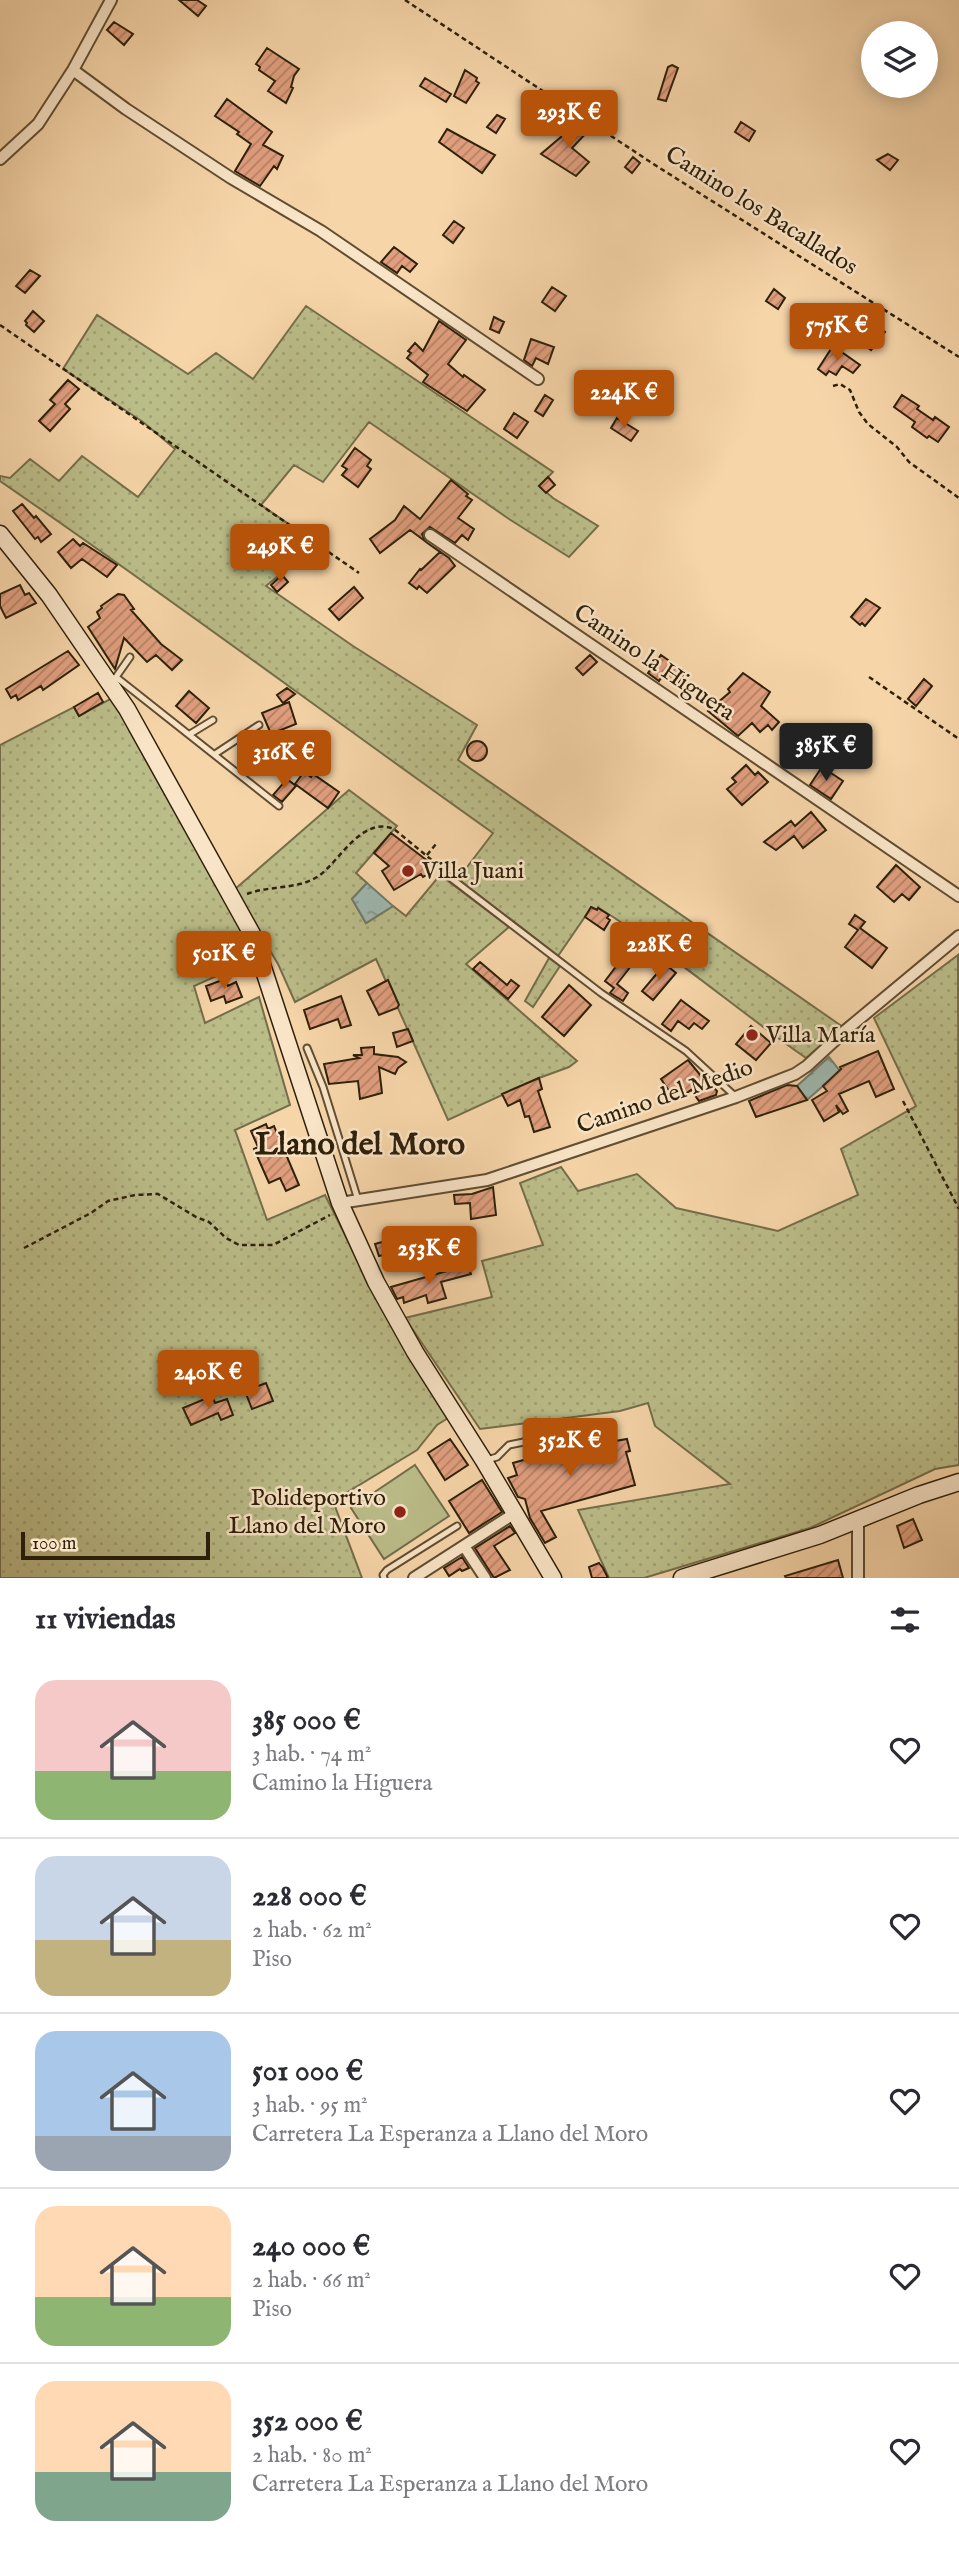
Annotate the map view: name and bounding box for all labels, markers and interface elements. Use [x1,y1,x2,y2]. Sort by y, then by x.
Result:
map controls [861,21,938,98]
button: layers [861,21,938,98]
pin: 293K € [512,90,626,150]
text: 293K € [537,98,601,127]
street label: Camino los Bacallados [659,139,863,283]
pin: 575K € [780,304,894,363]
text: 575K € [806,311,868,340]
pin: 224K € [567,370,681,430]
text: 224K € [590,378,658,407]
pin: 249K € [223,524,337,584]
text: 249K € [246,532,314,561]
street label: Camino la Higuera [567,597,741,729]
pin: 385K € [769,724,883,783]
pin: 316K € [227,730,341,790]
text: 385K € [795,731,857,760]
text: 316K € [253,738,315,767]
place label: Villa Juani [421,856,524,887]
marker: Villa Juani [400,863,416,879]
pin: 228K € [602,922,716,982]
text: 228K € [626,930,692,959]
pin: 501K € [167,932,281,991]
text: 501K € [192,939,256,968]
place label: Villa María [765,1020,876,1051]
marker: Villa María [744,1027,760,1043]
street label: Camino del Medio [573,1052,757,1142]
district label: Llano del Moro [255,1125,465,1166]
pin: 253K € [372,1226,486,1286]
text: 253K € [398,1234,460,1263]
pin: 240K € [151,1350,265,1410]
text: 240K € [174,1358,242,1387]
pin: 352K € [513,1418,627,1478]
text: 352K € [539,1426,601,1455]
place label: Polideportivo Llano del Moro [228,1483,386,1542]
marker: Polideportivo Llano del Moro [392,1504,408,1520]
scale bar [21,1529,210,1561]
text: 100 m [32,1532,76,1556]
text: 11 viviendas [35,1601,176,1639]
icon: filters [886,1601,924,1639]
text: 385 000 € [252,1702,361,1740]
icon: home [91,1708,175,1792]
icon: heart [886,1731,924,1769]
text: 3 hab. · 74 m² [252,1740,371,1769]
text: Camino la Higuera [252,1769,433,1798]
text: 228 000 € [252,1878,367,1916]
icon: home [91,1884,175,1968]
icon: heart [886,1907,924,1945]
text: 2 hab. · 62 m² [252,1916,372,1945]
text: Piso [252,1945,292,1974]
text: 501 000 € [252,2053,363,2091]
icon: home [91,2059,175,2143]
icon: heart [886,2082,924,2120]
text: 3 hab. · 95 m² [252,2091,368,2120]
text: Carretera La Esperanza a Llano del Moro [252,2120,648,2149]
text: 240 000 € [252,2228,370,2266]
icon: home [91,2234,175,2318]
icon: heart [886,2257,924,2295]
text: 2 hab. · 66 m² [252,2266,371,2295]
text: Piso [252,2295,292,2324]
text: 352 000 € [252,2403,363,2441]
icon: home [91,2409,175,2493]
icon: heart [886,2432,924,2470]
text: 2 hab. · 80 m² [252,2441,372,2470]
text: Carretera La Esperanza a Llano del Moro [252,2470,648,2499]

